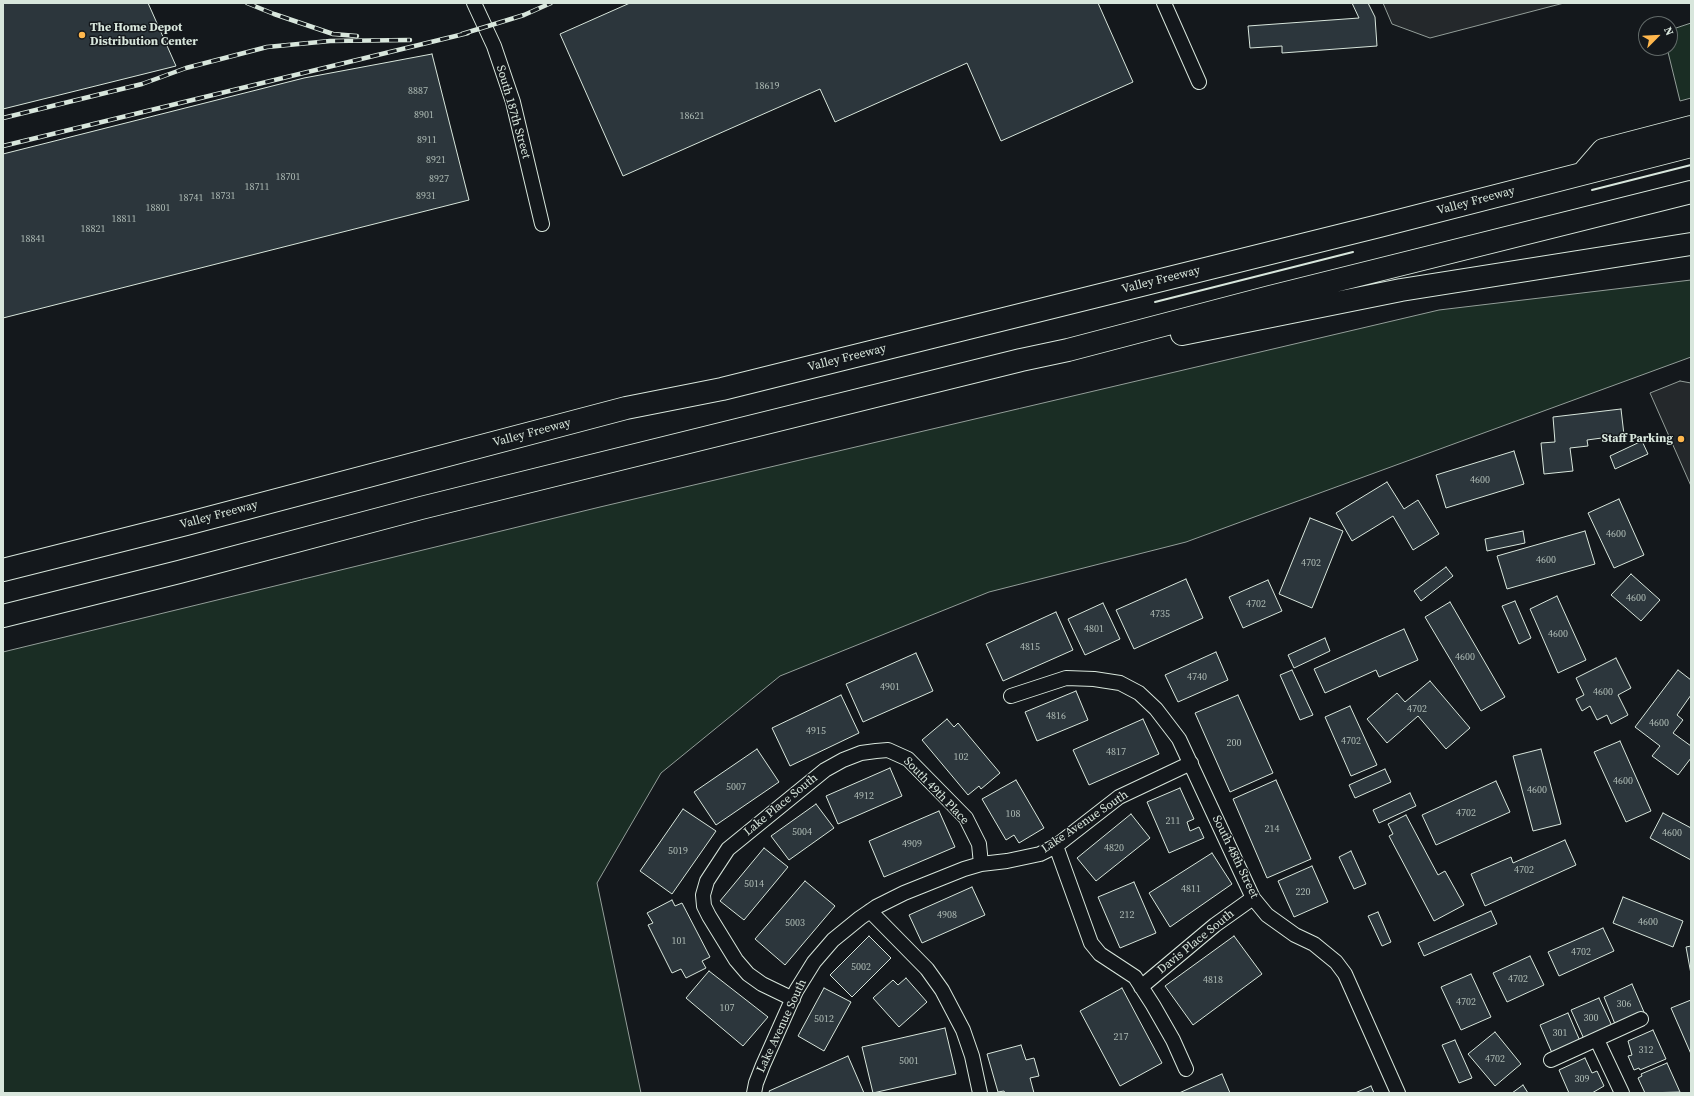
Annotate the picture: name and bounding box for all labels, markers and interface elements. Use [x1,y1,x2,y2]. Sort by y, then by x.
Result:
north arrow [1638,16,1678,56]
place label: The Home Depot Distribution Center [90,21,198,49]
text: N [1660,25,1677,38]
marker: The Home Depot Distribution Center [77,30,87,40]
street label: South 187th Street [493,64,533,160]
house number: 18619 [755,80,779,92]
house number: 8887 [408,85,428,97]
house number: 8901 [414,109,434,121]
house number: 18621 [680,110,704,122]
house number: 8911 [417,134,437,146]
house number: 8921 [426,154,446,166]
house number: 18701 [276,171,300,183]
house number: 8927 [429,173,449,185]
house number: 18711 [245,181,269,193]
street label: Valley Freeway [1435,184,1517,218]
house number: 18731 [211,190,235,202]
house number: 8931 [416,190,436,202]
house number: 18741 [179,192,203,204]
house number: 18801 [146,202,170,214]
house number: 18811 [112,213,136,225]
house number: 18821 [81,223,105,235]
house number: 18841 [21,233,45,245]
street label: Valley Freeway [1120,263,1202,297]
street label: Valley Freeway [806,341,888,375]
street label: Valley Freeway [491,416,573,450]
place label: Staff Parking [1602,432,1673,446]
marker: Staff Parking [1676,434,1686,444]
house number: 4600 [1470,474,1490,486]
street label: Valley Freeway [178,498,260,532]
house number: 4600 [1606,528,1626,540]
house number: 4600 [1536,554,1556,566]
house number: 4702 [1301,557,1321,569]
house number: 4600 [1626,592,1646,604]
house number: 4702 [1246,598,1266,610]
house number: 4735 [1150,608,1170,620]
house number: 4801 [1084,623,1104,635]
house number: 4600 [1548,628,1568,640]
house number: 4815 [1020,641,1040,653]
house number: 4600 [1455,651,1475,663]
house number: 4740 [1187,671,1207,683]
house number: 4901 [880,681,900,693]
house number: 4600 [1593,686,1613,698]
house number: 4702 [1407,703,1427,715]
house number: 4816 [1046,710,1066,722]
house number: 4600 [1649,717,1669,729]
house number: 4915 [806,725,826,737]
house number: 4702 [1341,735,1361,747]
house number: 200 [1227,737,1241,749]
house number: 4817 [1106,746,1126,758]
house number: 102 [954,751,968,763]
street label: South 49th Place [900,754,972,828]
street label: Lake Place South [741,771,821,839]
house number: 4600 [1613,775,1633,787]
house number: 5007 [726,781,746,793]
house number: 4600 [1527,784,1547,796]
street label: Lake Avenue South [1039,788,1131,856]
house number: 4912 [854,790,874,802]
house number: 4702 [1456,807,1476,819]
house number: 108 [1006,808,1020,820]
street label: South 48th Street [1209,813,1261,901]
house number: 211 [1166,815,1180,827]
house number: 214 [1265,823,1279,835]
house number: 5004 [792,826,812,838]
house number: 4600 [1662,827,1682,839]
house number: 4909 [902,838,922,850]
house number: 4820 [1104,842,1124,854]
house number: 5019 [668,845,688,857]
house number: 4702 [1514,864,1534,876]
house number: 5014 [744,878,764,890]
house number: 4811 [1181,883,1201,895]
house number: 220 [1296,886,1310,898]
street label: Davis Place South [1155,907,1237,977]
house number: 4908 [937,909,957,921]
house number: 212 [1120,909,1134,921]
house number: 4600 [1638,916,1658,928]
house number: 5003 [785,917,805,929]
house number: 101 [672,935,686,947]
house number: 4702 [1571,946,1591,958]
house number: 5002 [851,961,871,973]
house number: 4702 [1508,973,1528,985]
house number: 4818 [1203,974,1223,986]
street label: Lake Avenue South [754,977,810,1075]
house number: 4702 [1456,996,1476,1008]
house number: 306 [1617,998,1631,1010]
house number: 107 [720,1002,734,1014]
house number: 300 [1584,1012,1598,1024]
house number: 5012 [814,1013,834,1025]
house number: 301 [1553,1027,1567,1039]
house number: 217 [1114,1031,1128,1043]
house number: 312 [1639,1044,1653,1056]
house number: 4702 [1485,1053,1505,1065]
house number: 5001 [899,1055,919,1067]
house number: 309 [1575,1073,1589,1085]

